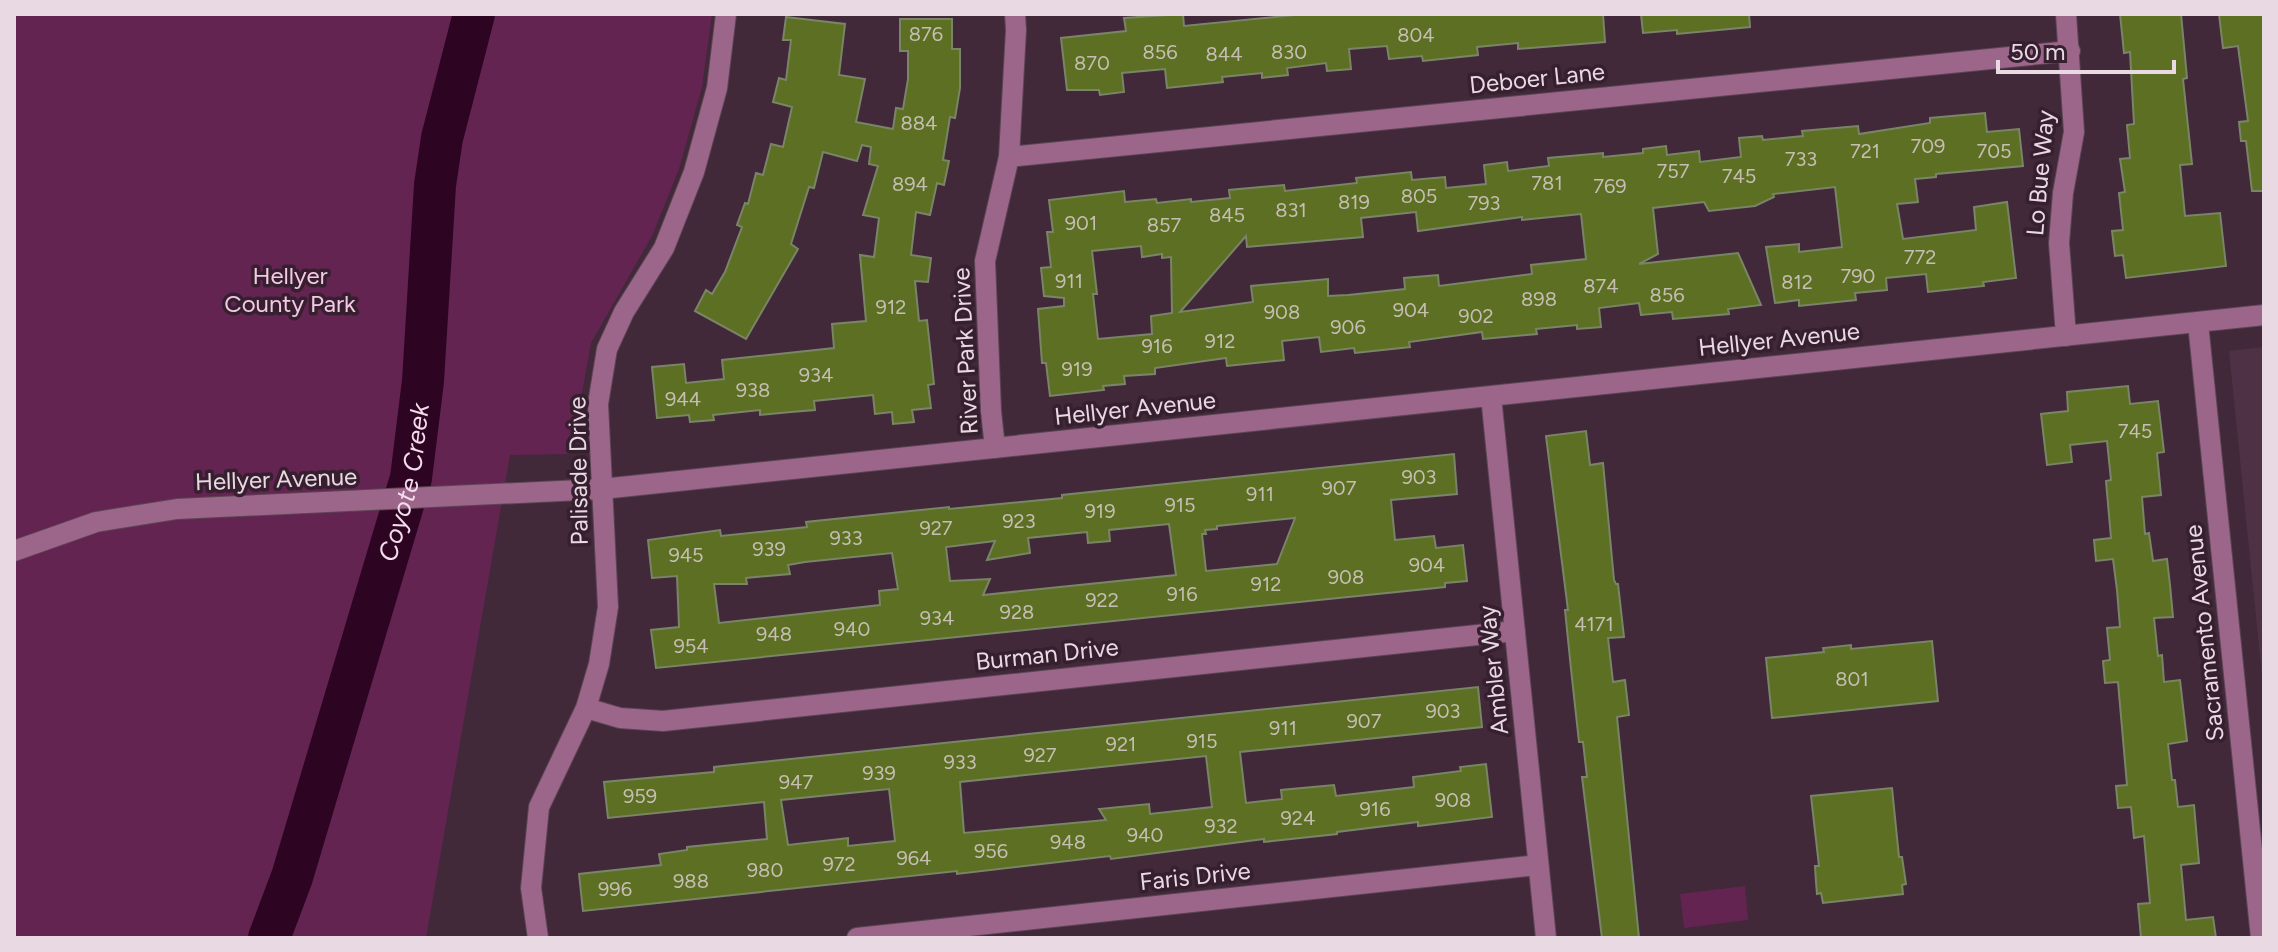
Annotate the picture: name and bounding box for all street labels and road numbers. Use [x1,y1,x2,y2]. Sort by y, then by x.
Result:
street label: Deboer Lane [1468,56,1606,100]
street label: Lo Bue Way [2020,109,2060,237]
street label: River Park Drive [946,267,984,435]
street label: Hellyer Avenue [1697,316,1861,362]
street label: Hellyer Avenue [1053,385,1217,431]
street label: Palisade Drive [562,396,594,546]
street label: Hellyer Avenue [194,462,358,496]
street label: Sacramento Avenue [2178,523,2230,743]
street label: Ambler Way [1472,604,1514,736]
street label: Burman Drive [974,632,1120,676]
street label: Faris Drive [1138,856,1252,896]

